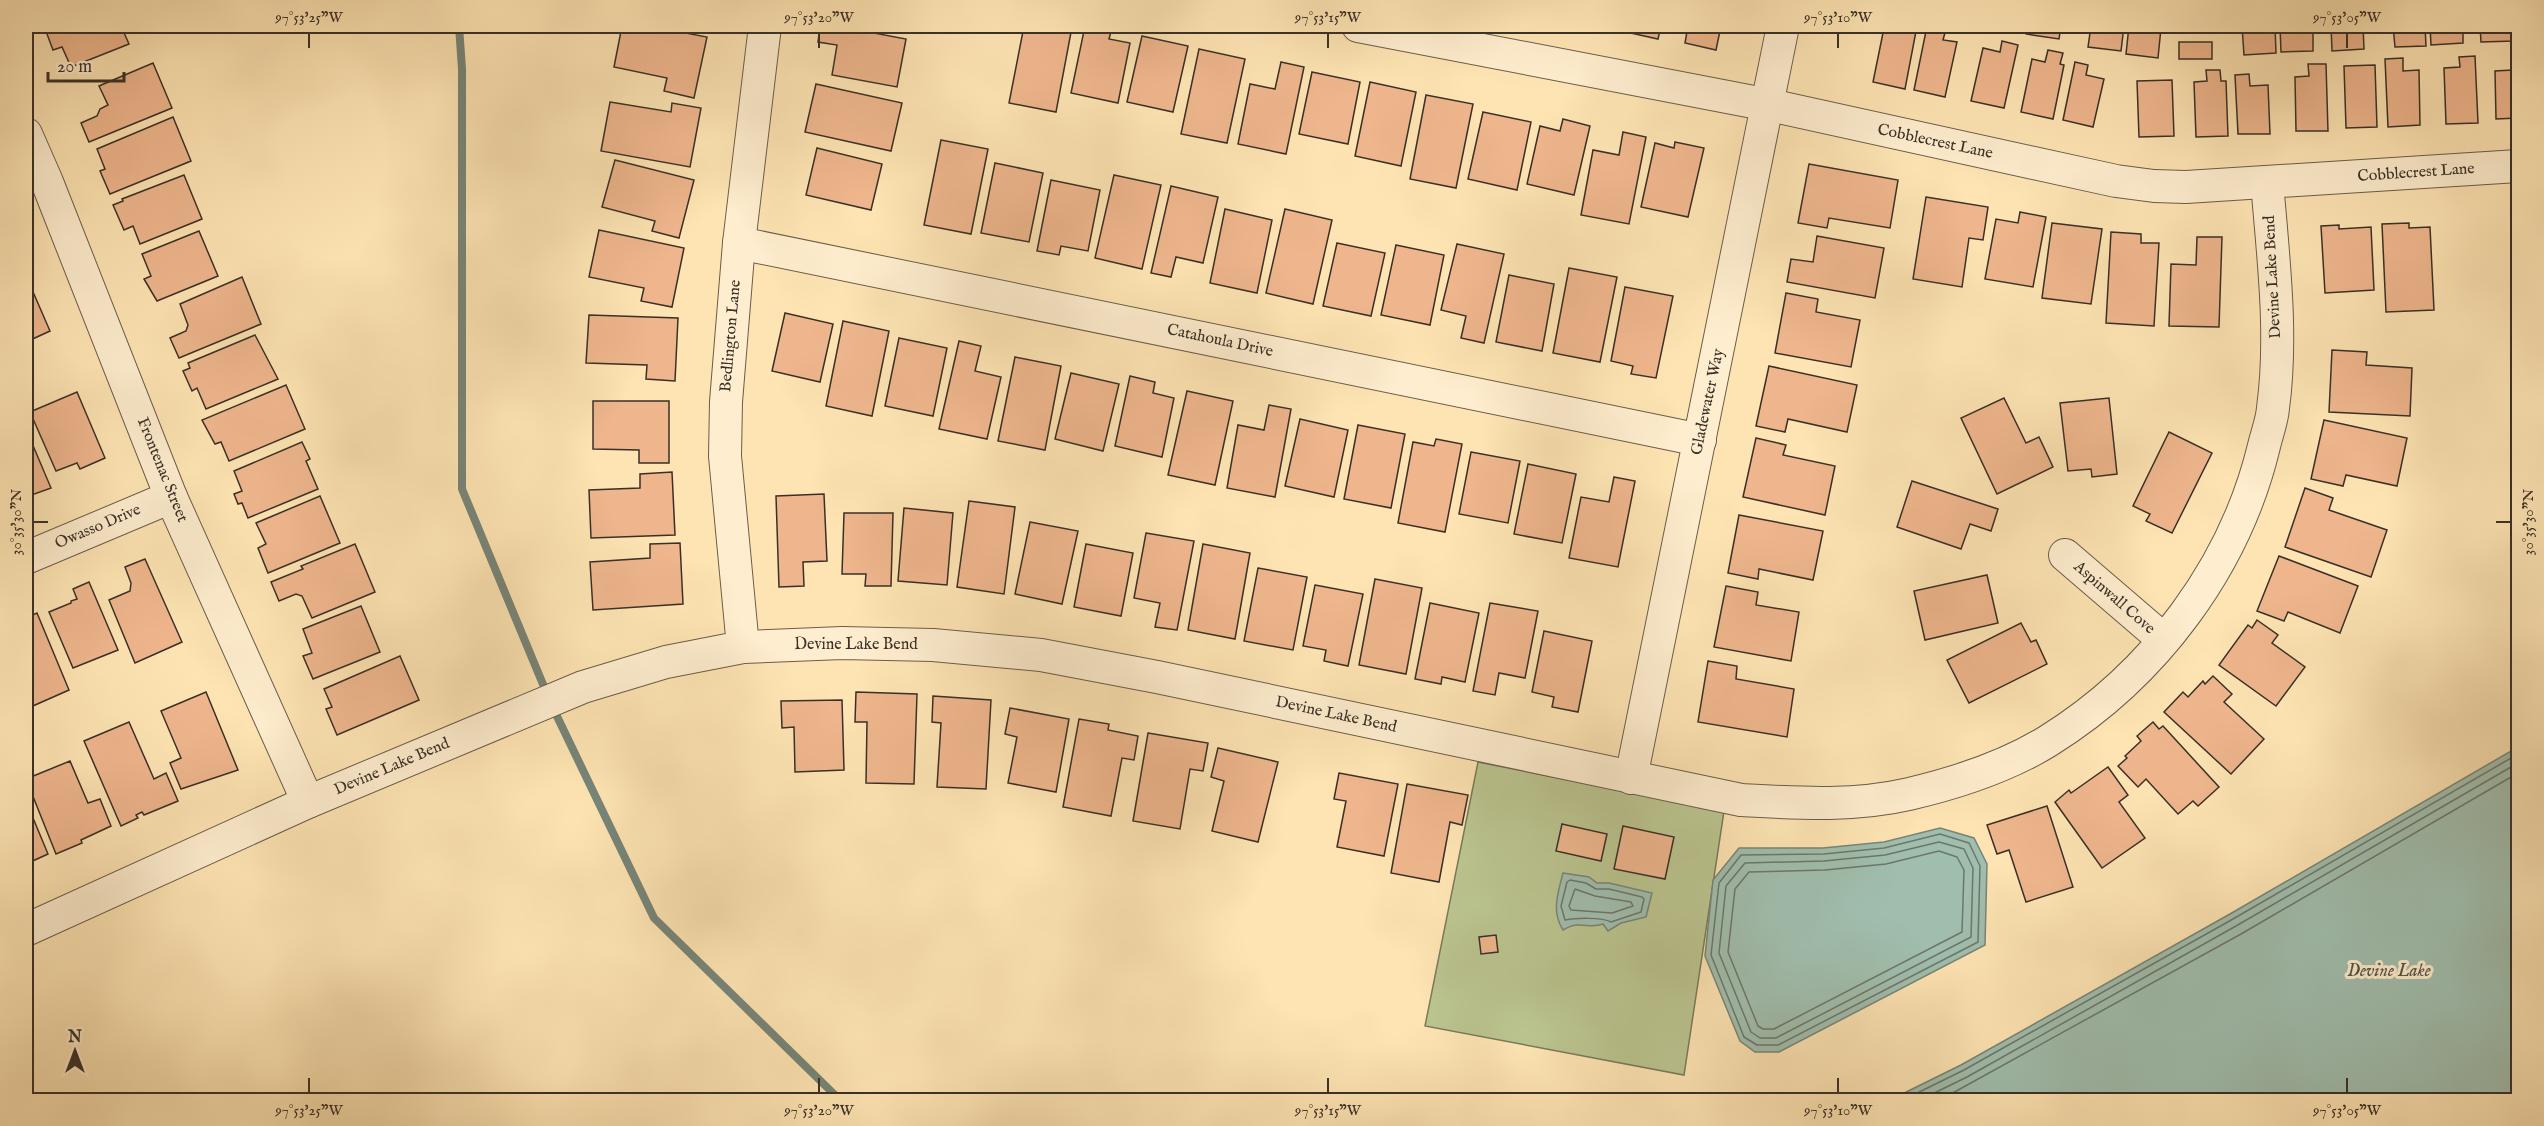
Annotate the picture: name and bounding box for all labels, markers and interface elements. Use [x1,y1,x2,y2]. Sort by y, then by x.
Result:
text: 97°53'25"W [274,8,344,27]
text: 97°53'20"W [783,8,855,27]
text: 97°53'15"W [1294,8,1362,27]
text: 97°53'10"W [1803,8,1873,27]
text: 97°53'05"W [2312,8,2382,27]
scale bar [48,45,124,83]
text: 20 m [57,56,92,79]
street label: Cobblecrest Lane [1875,120,1995,164]
street label: Cobblecrest Lane [2357,159,2475,187]
street label: Devine Lake Bend [2260,214,2286,339]
street label: Bedlington Lane [716,279,746,393]
street label: Catahoula Drive [1165,320,1275,362]
street label: Gladewater Way [1687,347,1729,457]
street label: Frontenac Street [132,415,192,526]
text: 30°35'30"N [7,489,26,555]
text: 30°35'30"N [2519,489,2538,555]
street label: Owasso Drive [52,500,144,554]
street label: Aspinwall Cove [2068,556,2159,639]
street label: Devine Lake Bend [794,635,918,655]
street label: Devine Lake Bend [1274,692,1399,738]
street label: Devine Lake Bend [331,733,453,800]
water label: Devine Lake [2347,960,2431,983]
north arrow [45,1021,105,1081]
text: N [67,1028,82,1048]
text: 97°53'25"W [274,1101,344,1120]
text: 97°53'20"W [783,1101,855,1120]
text: 97°53'15"W [1294,1101,1362,1120]
text: 97°53'10"W [1803,1101,1873,1120]
text: 97°53'05"W [2312,1101,2382,1120]

